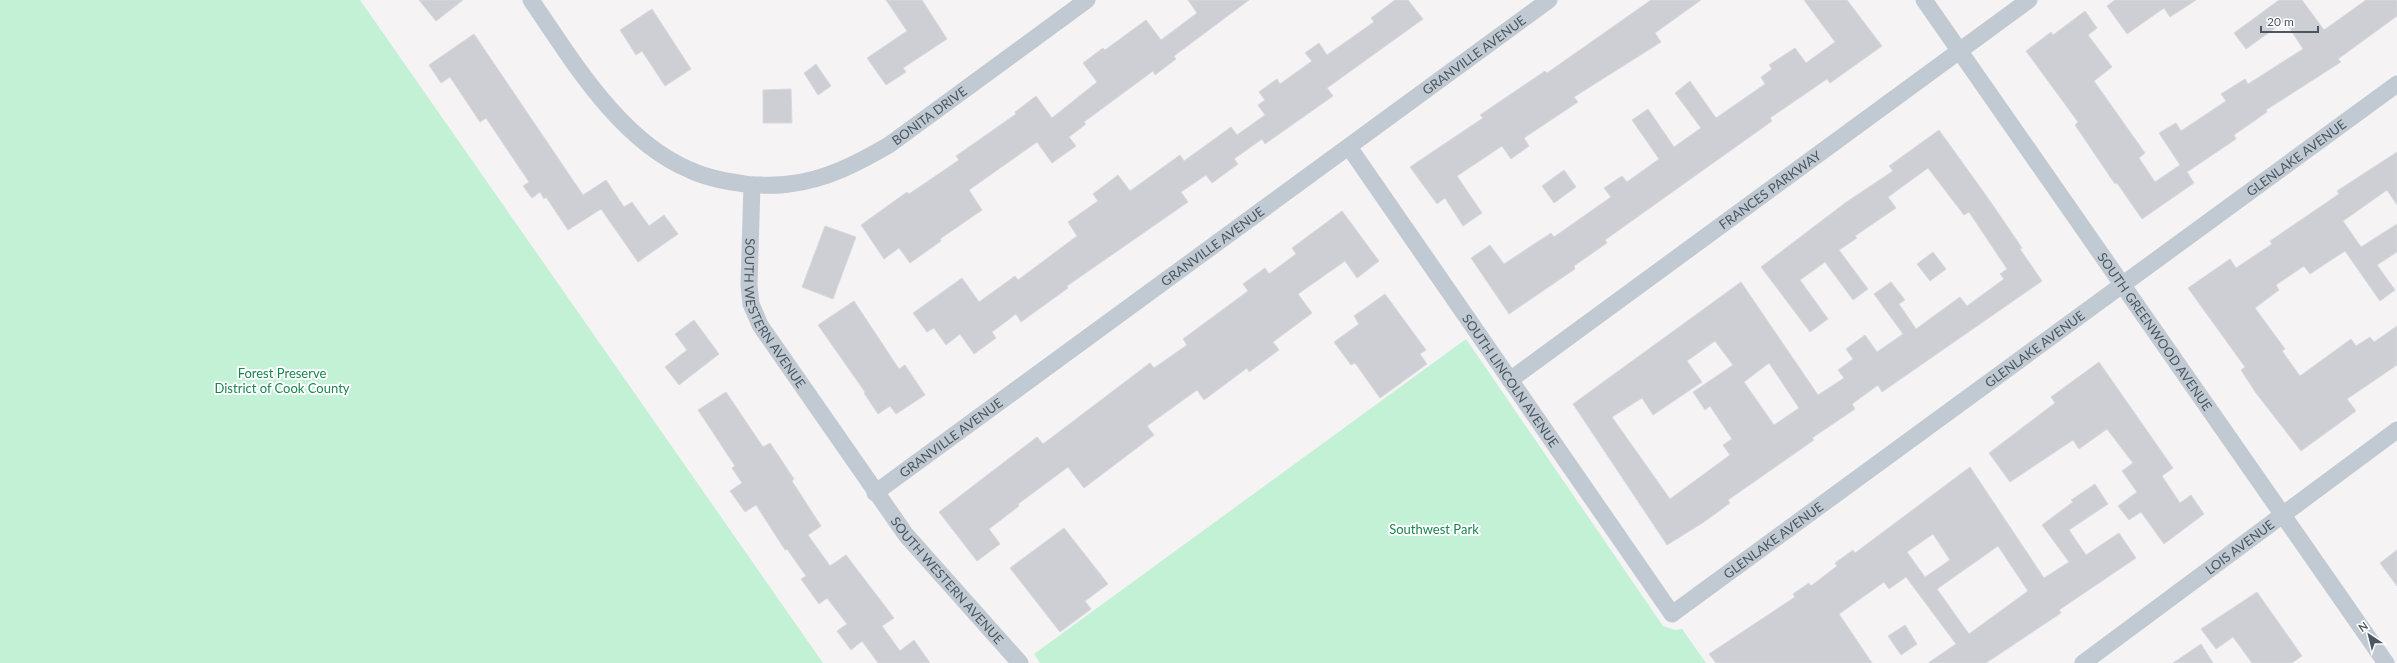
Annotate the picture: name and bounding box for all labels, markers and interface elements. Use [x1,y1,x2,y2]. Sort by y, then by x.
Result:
scale bar [2261,8,2318,34]
street label: GRANVILLE AVENUE [1419,12,1529,98]
text: 20 m [2267,14,2294,29]
street label: BONITA DRIVE [889,83,970,148]
street label: GLENLAKE AVENUE [2243,116,2349,199]
street label: FRANCES PARKWAY [1716,147,1825,232]
street label: GRANVILLE AVENUE [1158,203,1267,289]
street label: SOUTH WESTERN AVENUE [741,238,809,391]
street label: SOUTH GREENWOOD AVENUE [2094,249,2216,414]
street label: GLENLAKE AVENUE [1982,307,2088,391]
street label: SOUTH LINCOLN AVENUE [1459,311,1562,450]
park label: Forest Preserve District of Cook County [214,365,350,396]
street label: GRANVILLE AVENUE [896,394,1006,481]
street label: GLENLAKE AVENUE [1720,498,1826,582]
street label: SOUTH WESTERN AVENUE [888,513,1007,647]
street label: LOIS AVENUE [2202,516,2277,578]
park label: Southwest Park [1389,521,1479,537]
north arrow [2349,615,2389,655]
text: N [2356,619,2370,634]

